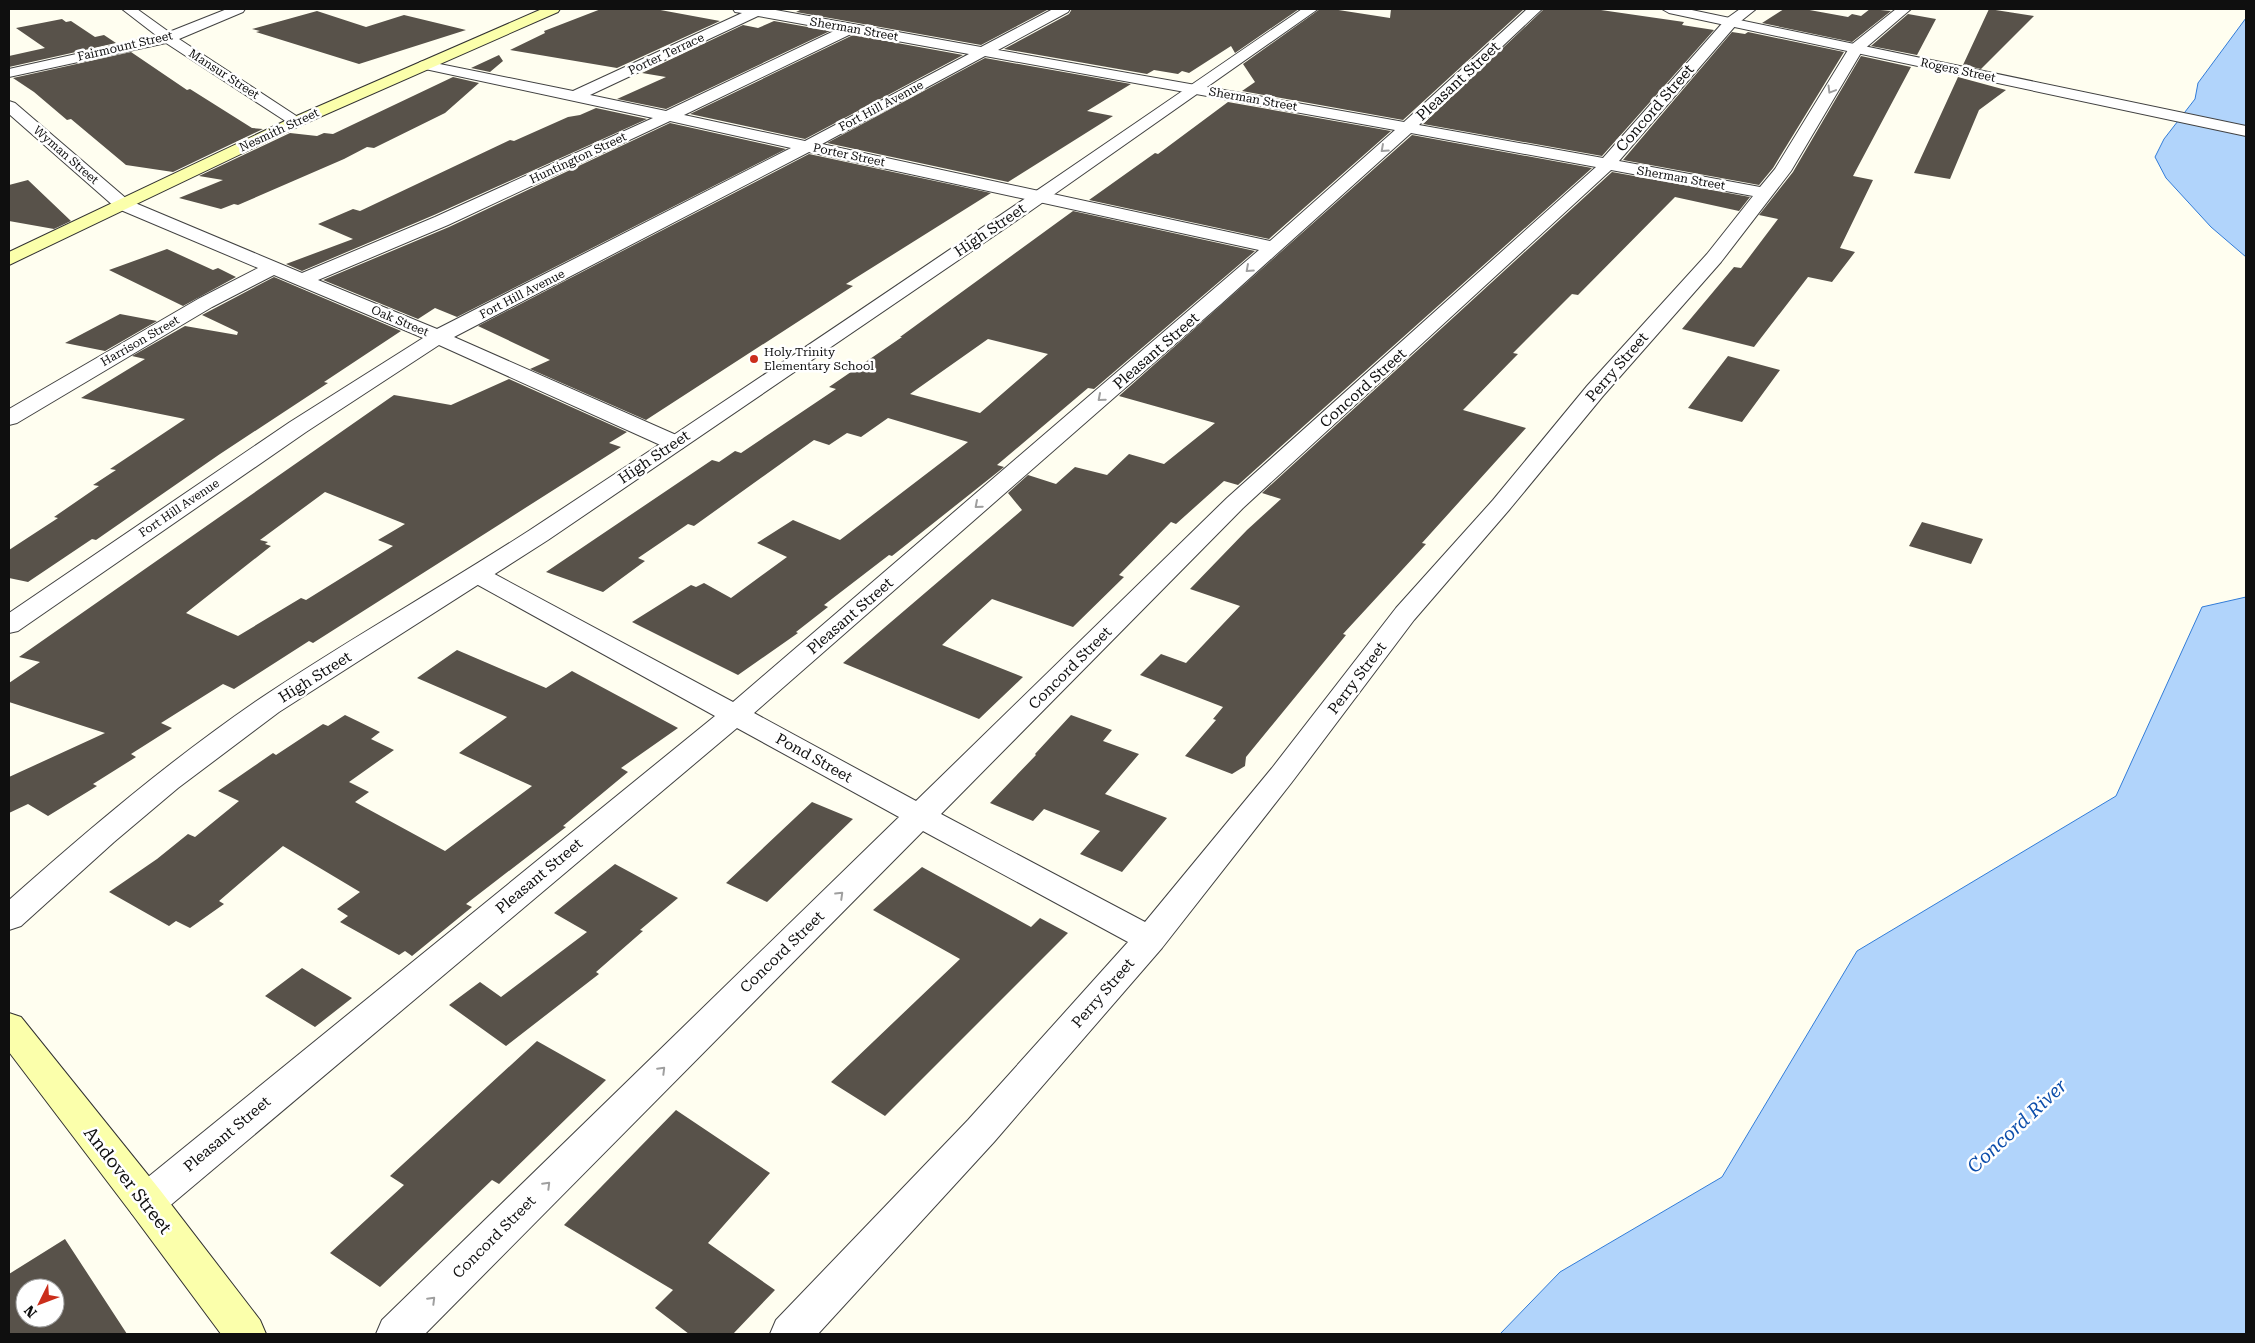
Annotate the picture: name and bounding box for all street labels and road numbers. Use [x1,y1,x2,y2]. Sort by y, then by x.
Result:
street label: Sherman Street [809,14,900,44]
street label: Fairmount Street [76,28,174,64]
street label: Porter Terrace [626,30,707,78]
street label: Pleasant Street [1412,37,1504,124]
street label: Mansur Street [186,46,262,102]
street label: Rogers Street [1919,55,1997,85]
street label: Concord Street [1612,60,1698,155]
street label: Fort Hill Avenue [836,78,926,134]
street label: Sherman Street [1208,84,1299,114]
street label: Nesmith Street [237,105,321,155]
street label: Wyman Street [31,123,102,187]
street label: Huntington Street [527,129,629,187]
street label: Porter Street [812,141,887,170]
street label: Sherman Street [1636,163,1727,193]
street label: High Street [951,199,1029,260]
street label: Fort Hill Avenue [477,266,567,322]
street label: Oak Street [369,303,431,340]
street label: Pleasant Street [1109,309,1203,393]
street label: Harrison Street [98,313,182,369]
street label: Perry Street [1582,328,1652,405]
street label: Concord Street [1316,344,1410,431]
street label: High Street [615,426,693,487]
street label: Fort Hill Avenue [136,476,222,540]
street label: Pleasant Street [803,574,897,658]
street label: Concord Street [1025,623,1115,713]
street label: Perry Street [1324,638,1390,718]
street label: High Street [275,647,355,706]
street label: Pond Street [773,730,856,787]
street label: Pleasant Street [492,834,586,918]
street label: Concord Street [736,907,828,997]
street label: Perry Street [1068,954,1138,1031]
street label: Pleasant Street [180,1092,274,1176]
street label: Andover Street [80,1122,176,1238]
street label: Concord Street [449,1192,539,1282]

